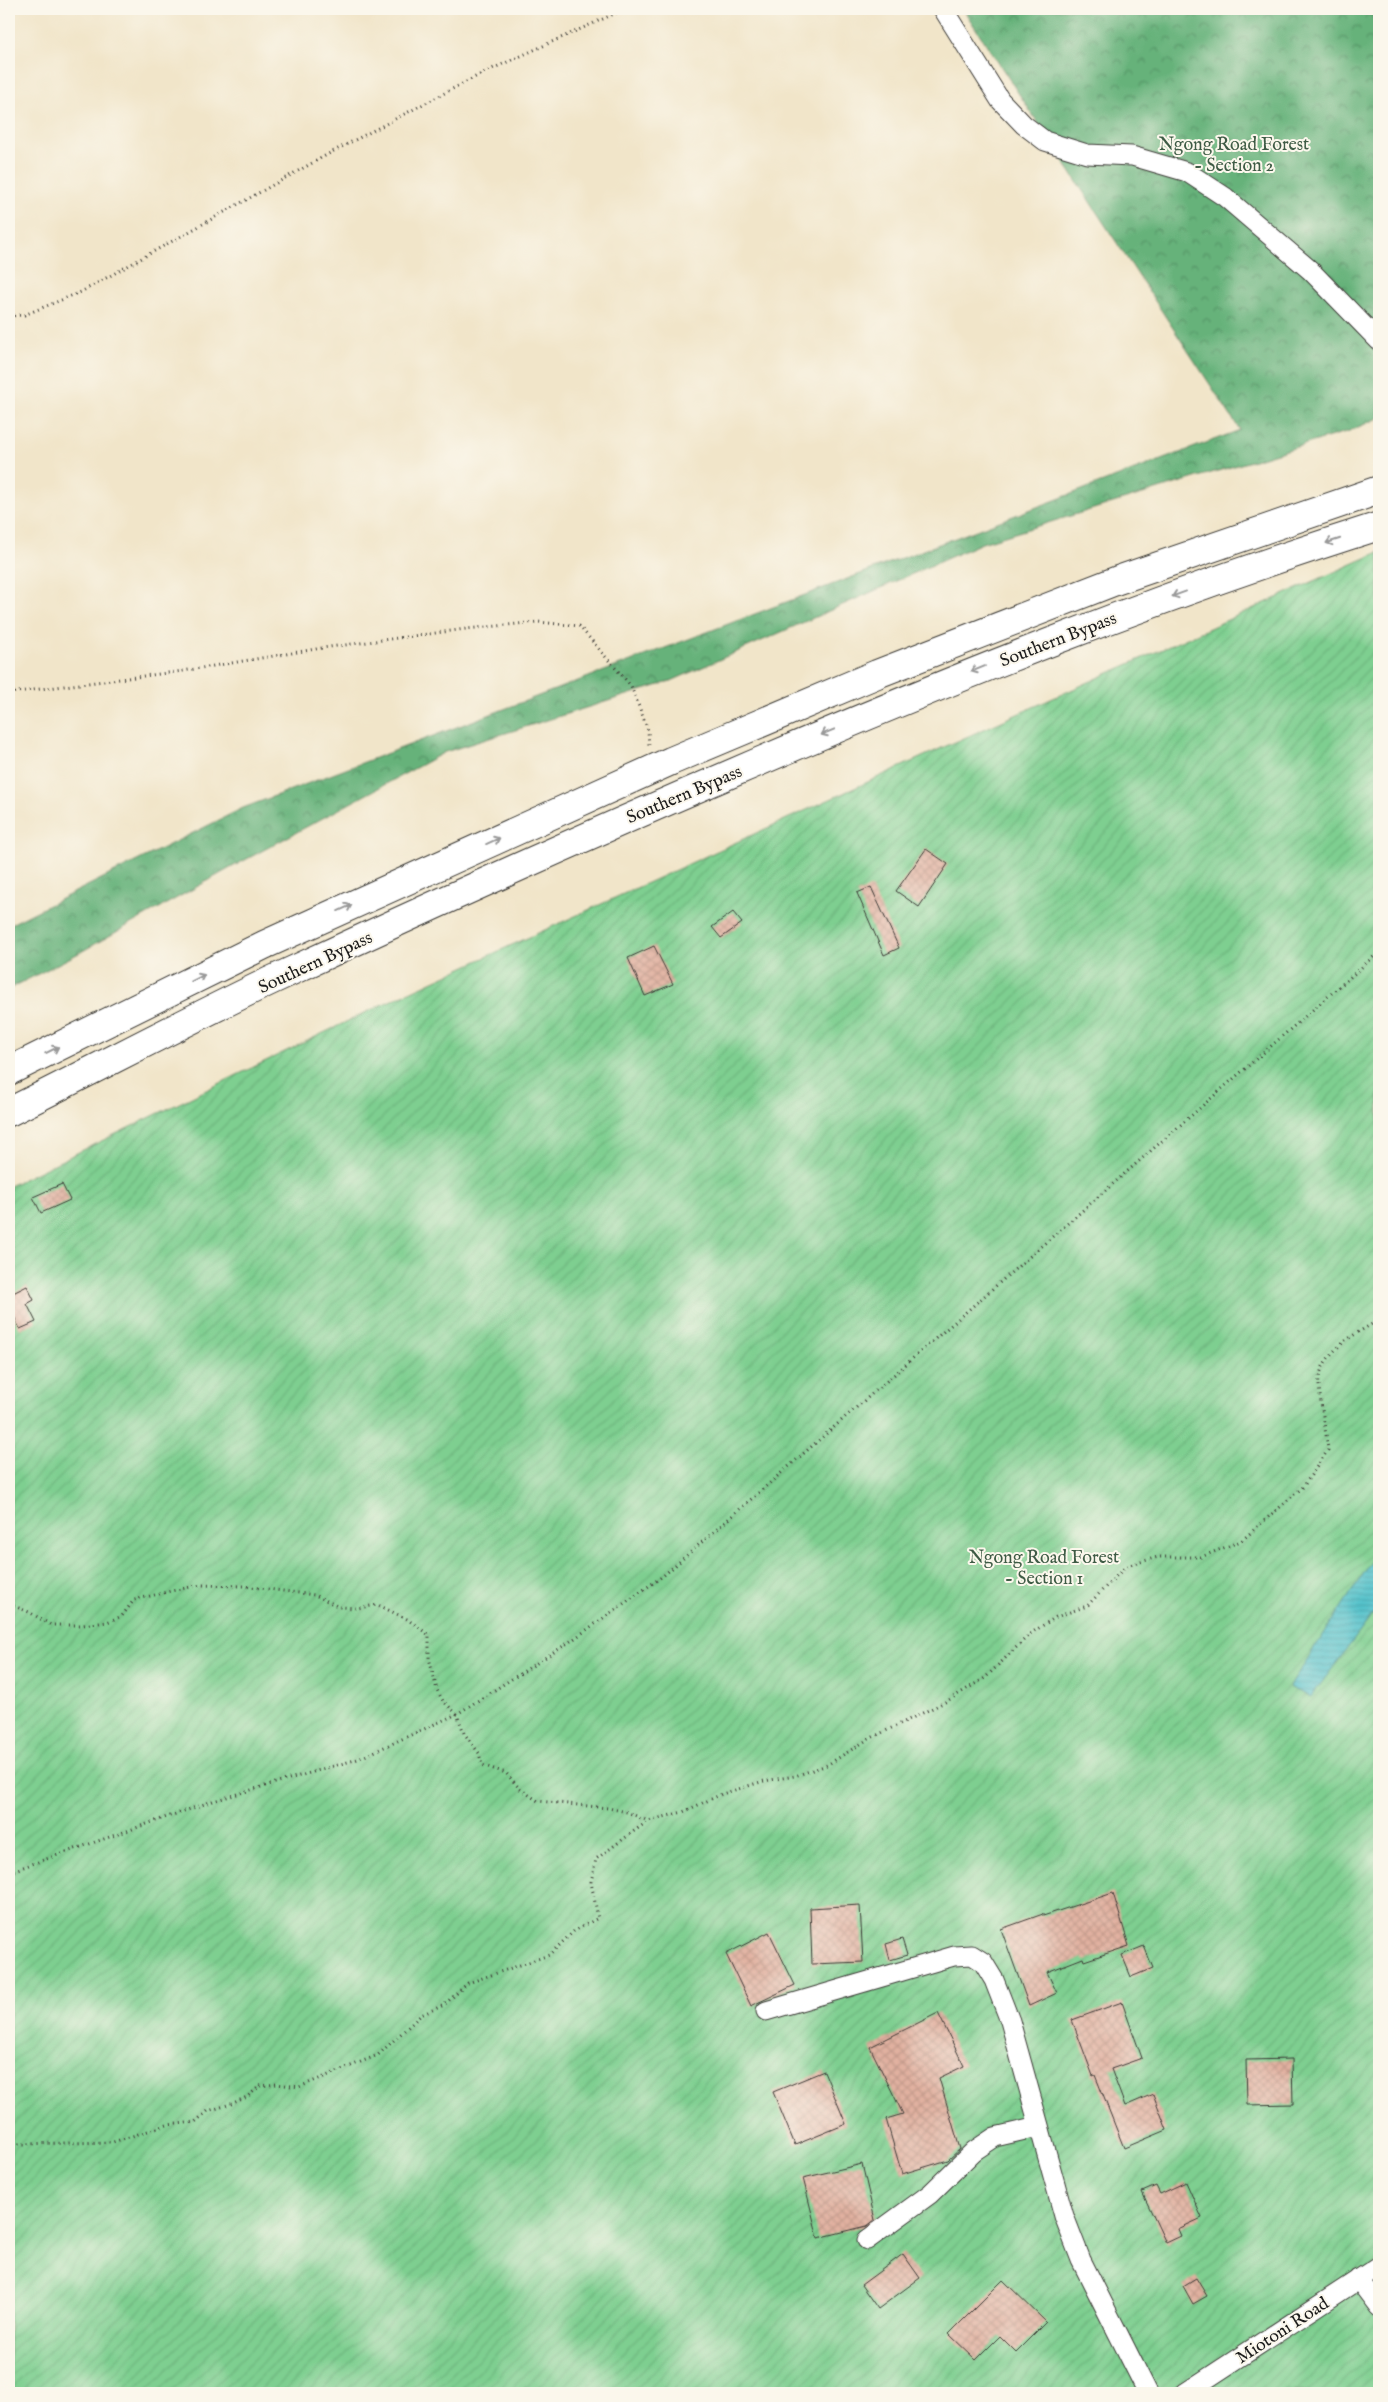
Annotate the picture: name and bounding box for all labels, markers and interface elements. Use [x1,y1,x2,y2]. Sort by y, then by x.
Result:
park label: Ngong Road Forest - Section 2 [1159,134,1309,178]
one-way arrow [1325,536,1341,546]
one-way arrow [1172,590,1187,599]
street label: Southern Bypass [997,608,1120,673]
one-way arrow [971,665,986,675]
one-way arrow [821,728,836,737]
street label: Southern Bypass [623,761,746,830]
one-way arrow [485,836,500,846]
one-way arrow [337,903,352,913]
street label: Southern Bypass [255,927,376,1000]
one-way arrow [190,973,205,982]
one-way arrow [45,1044,60,1054]
park label: Ngong Road Forest - Section 1 [969,1547,1119,1591]
street label: Miotoni Road [1232,2292,1334,2370]

